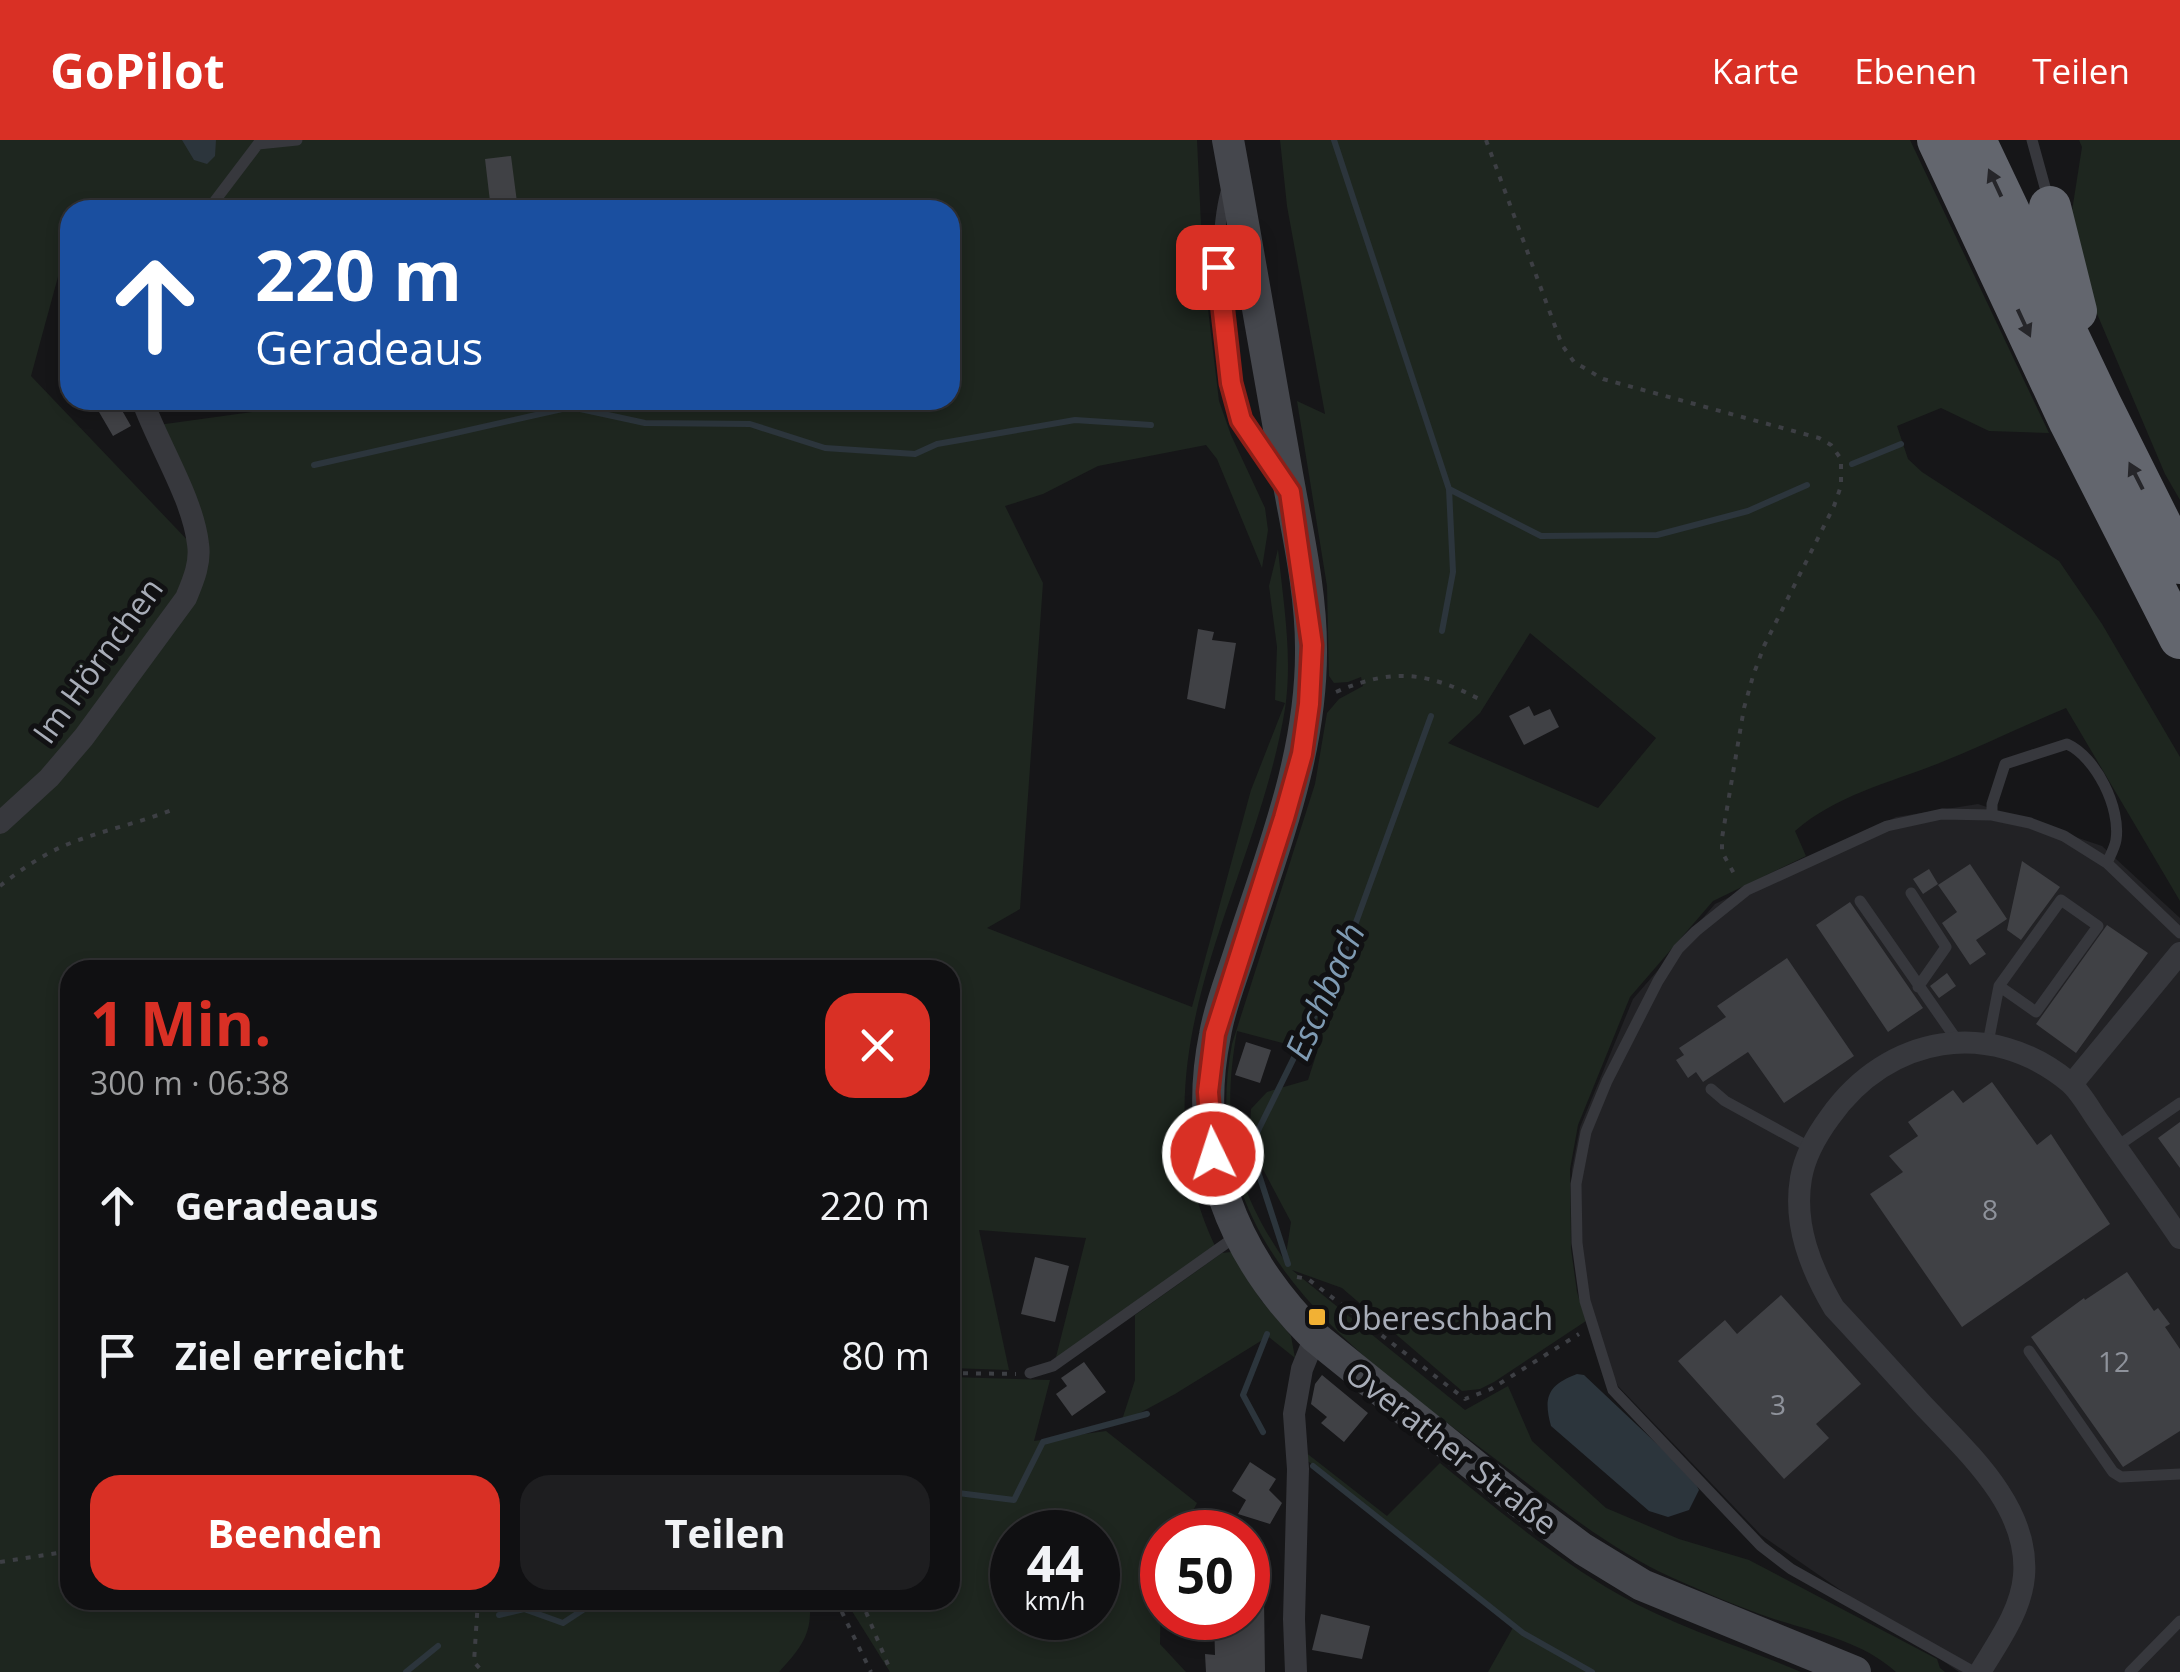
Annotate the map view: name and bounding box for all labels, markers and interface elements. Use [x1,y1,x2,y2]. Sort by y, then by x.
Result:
text: GoPilot [50,38,224,103]
text: Karte [1712,47,1799,94]
text: Ebenen [1854,47,1977,94]
text: Teilen [2032,47,2130,94]
one-way arrow [1987,168,2003,198]
pin [1176,225,1261,310]
text: 220 m [255,226,462,322]
icon: ahead [90,240,220,370]
icon: arrive [1191,240,1246,295]
one-way arrow [2015,309,2032,338]
text: Geradeaus [255,317,483,378]
one-way arrow [2128,461,2145,490]
street label: Im Hörnchen [22,568,172,752]
water label: Eschbach [1273,915,1375,1067]
text: 1 Min. [90,982,271,1064]
button: close [825,993,930,1098]
text: 300 m · 06:38 [90,1061,289,1104]
position arrow [1161,1102,1265,1206]
icon: ahead [90,1178,145,1233]
text: Geradeaus [175,1179,379,1231]
text: 220 m [820,1179,930,1231]
house number: 8 [1982,1190,1998,1228]
place label: Obereschbach [1337,1296,1553,1339]
marker: Obereschbach [1306,1306,1328,1328]
icon: arrive [90,1328,145,1383]
text: Ziel erreicht [175,1329,405,1381]
text: 80 m [841,1329,930,1381]
house number: 12 [2098,1342,2130,1380]
street label: Overather Straße [1337,1351,1567,1543]
house number: 3 [1770,1385,1786,1423]
button: Beenden [90,1475,500,1590]
button: Teilen [520,1475,930,1590]
speed limit sign: 50 [1140,1510,1270,1640]
text: 44 [1026,1529,1084,1597]
text: km/h [1025,1583,1085,1617]

